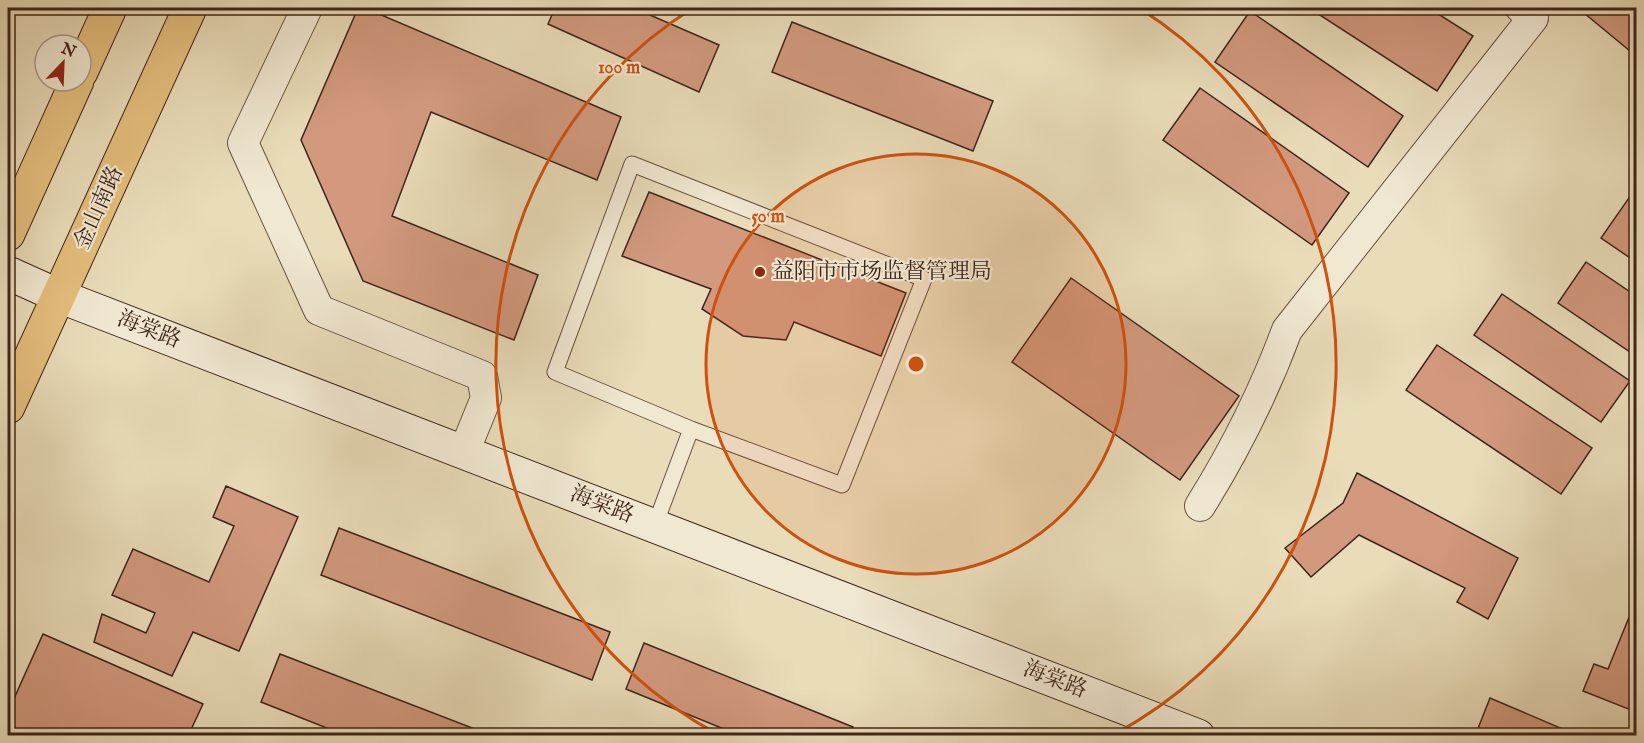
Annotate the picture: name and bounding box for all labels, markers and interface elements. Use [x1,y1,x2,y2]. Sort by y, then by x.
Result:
north arrow [33,33,93,93]
text: N [57,39,79,63]
text: 100 m [598,57,640,80]
street label: 金山南路 [68,162,130,254]
text: 50 m [751,206,785,229]
place label: 益阳市市场监督管理局 [772,258,992,286]
marker: 益阳市市场监督管理局 [753,265,767,279]
street label: 海棠路 [113,305,185,355]
centre of rings [906,354,926,374]
street label: 海棠路 [566,480,638,530]
street label: 海棠路 [1019,655,1091,705]

